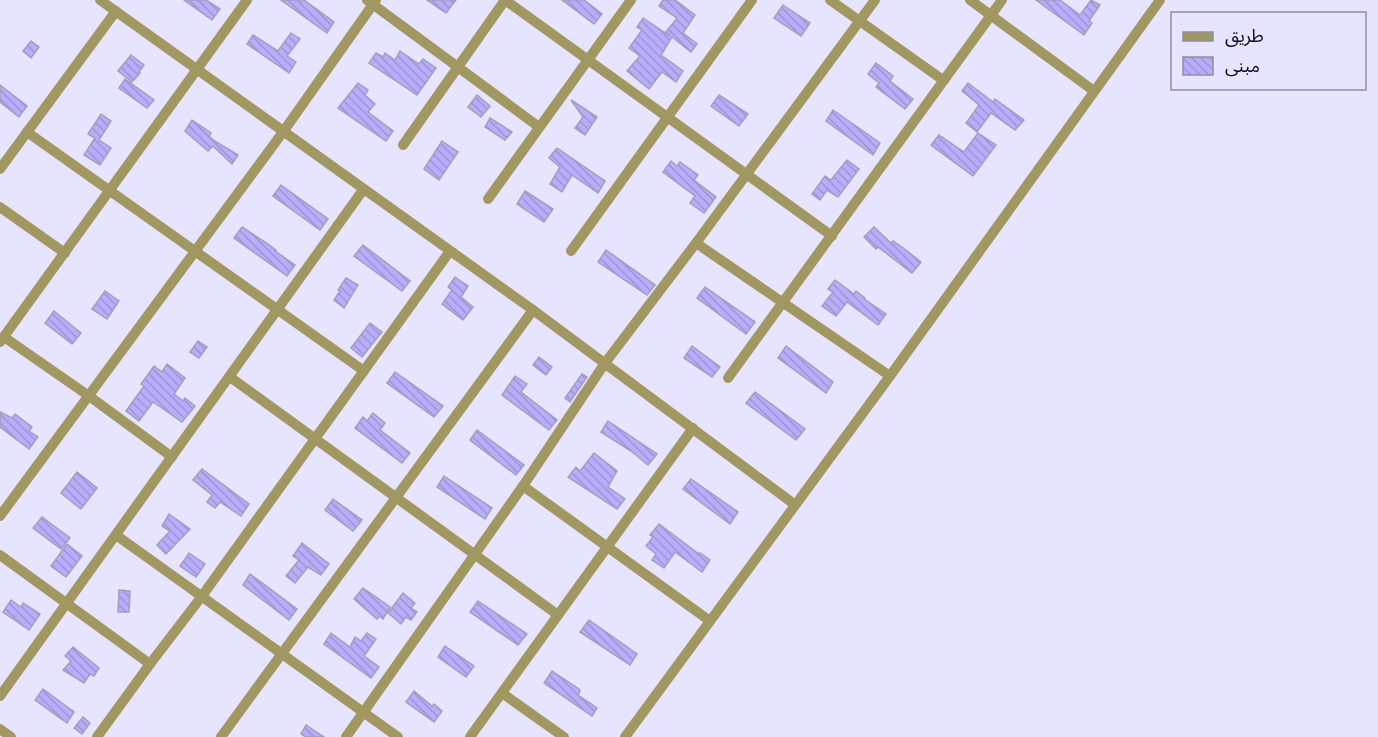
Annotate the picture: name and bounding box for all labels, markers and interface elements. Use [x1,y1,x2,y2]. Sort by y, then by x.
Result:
legend [1171,12,1366,90]
text: طريق [1225,25,1264,47]
text: مبنى [1225,55,1260,77]

